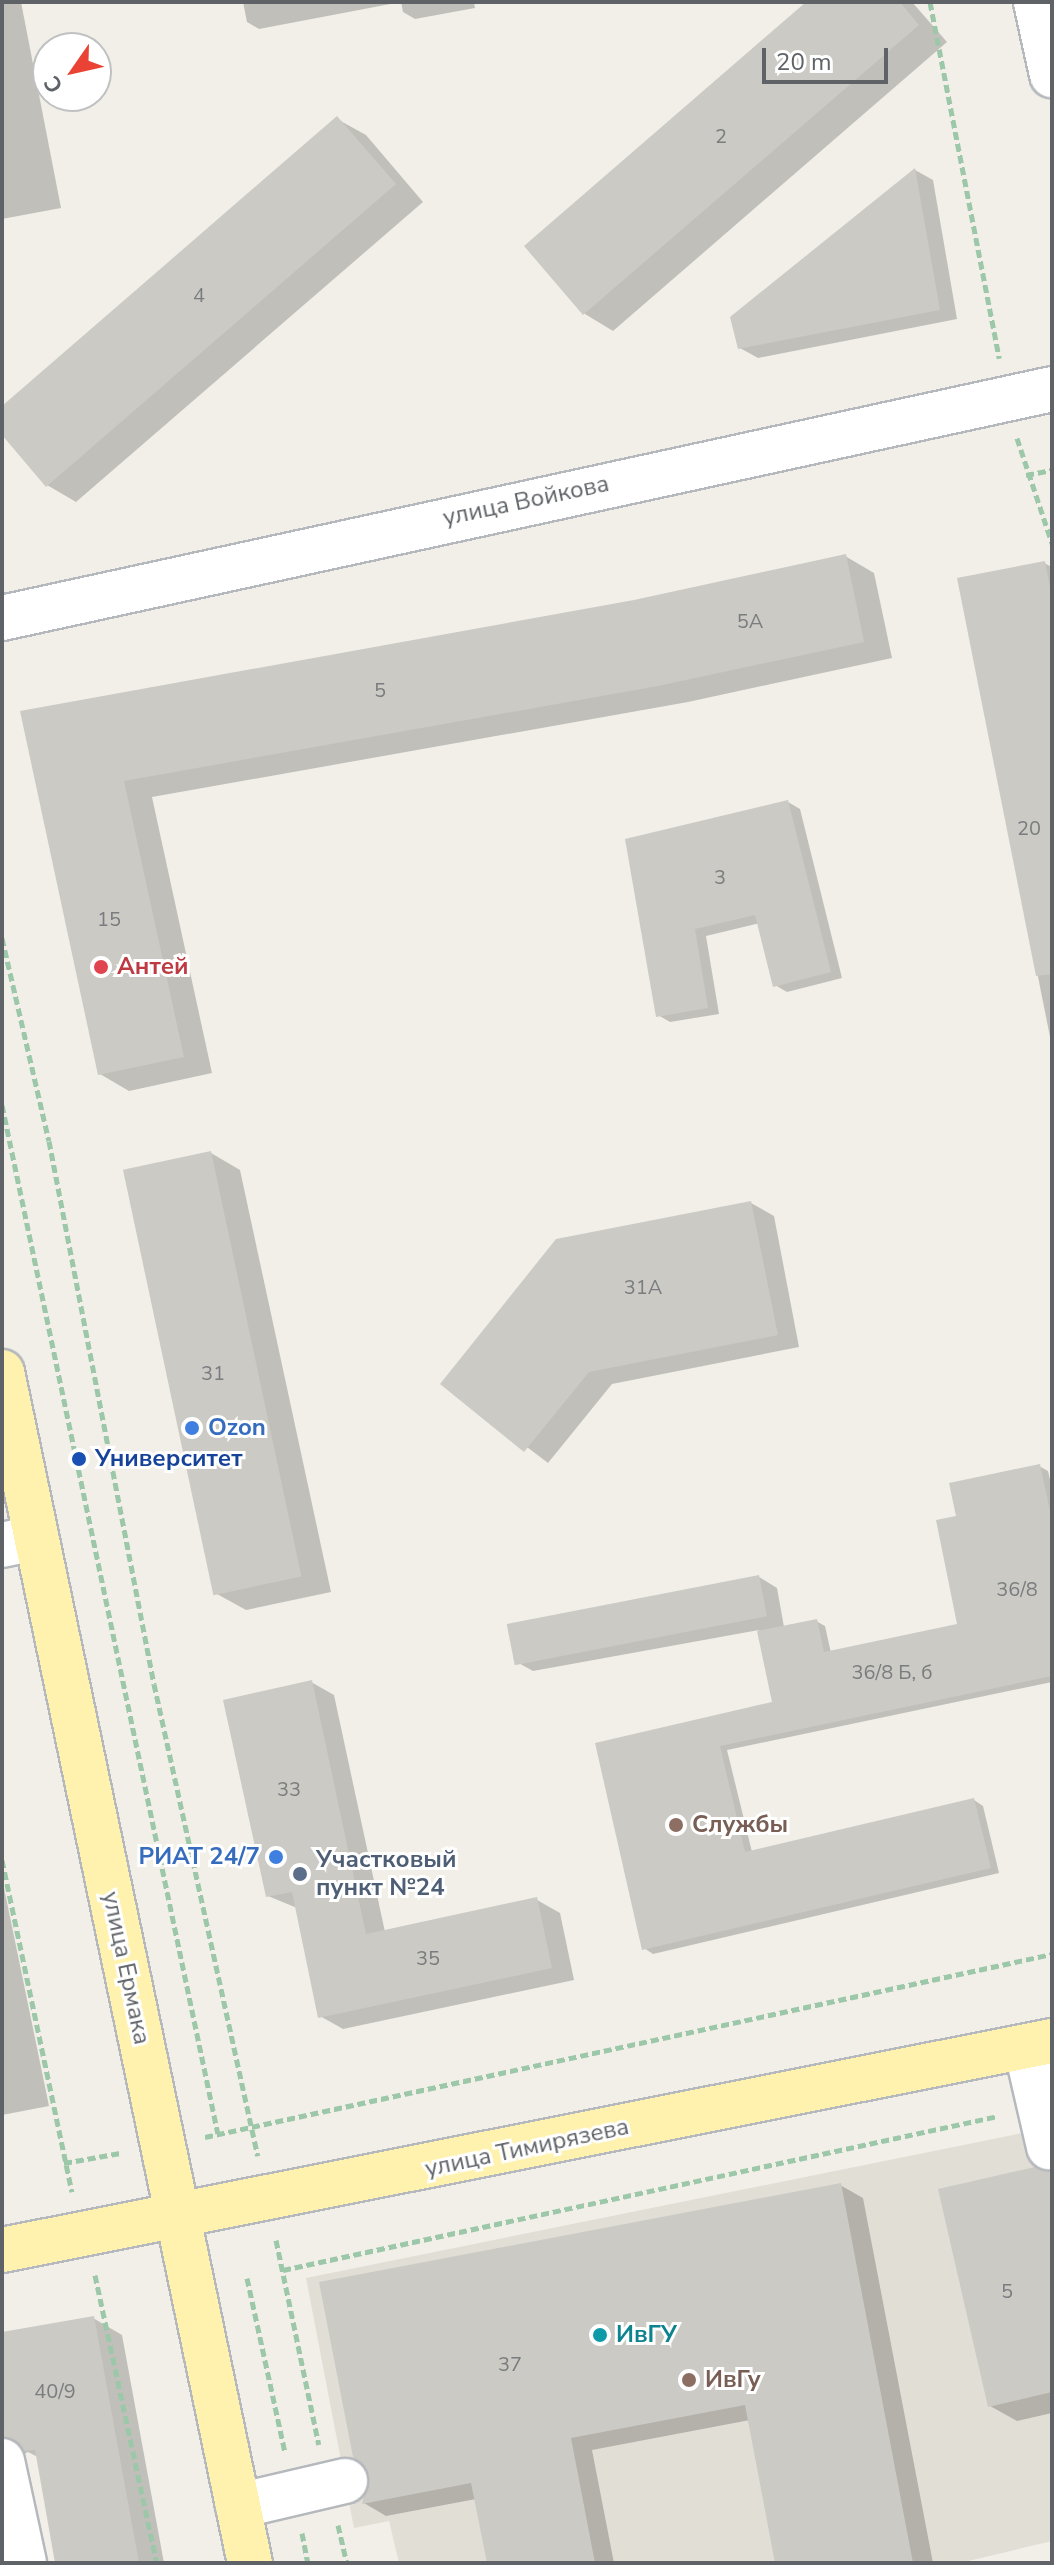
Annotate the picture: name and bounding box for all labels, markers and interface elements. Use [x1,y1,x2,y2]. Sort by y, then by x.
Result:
north arrow [32,32,112,112]
scale bar [766,32,892,82]
text: 20 m [776,46,832,78]
text: С [37,70,70,99]
house number: 2 [715,124,727,148]
house number: 4 [193,283,205,307]
street label: улица Войкова [440,469,612,533]
house number: 5А [737,609,763,633]
house number: 5 [374,678,386,702]
house number: 20 [1017,816,1041,840]
house number: 3 [714,865,726,889]
house number: 15 [97,907,121,931]
place label: Антей [117,953,189,981]
marker: Антей [92,958,110,976]
house number: 31А [624,1275,662,1299]
house number: 31 [201,1361,225,1385]
place label: Ozon [208,1414,266,1442]
marker: Ozon [183,1419,201,1437]
place label: Университет [95,1445,243,1473]
marker: Университет [70,1450,88,1468]
house number: 36/8 [996,1577,1038,1601]
house number: 36/8 Б, б [851,1660,933,1684]
house number: 33 [277,1777,301,1801]
place label: Службы [692,1811,788,1839]
marker: Службы [667,1816,685,1834]
place label: РИАТ 24/7 [138,1843,260,1871]
place label: Участковый пункт №24 [316,1846,456,1902]
marker: РИАТ 24/7 [267,1848,285,1866]
marker: Участковый пункт №24 [291,1865,309,1883]
street label: улица Ермака [96,1889,156,2047]
house number: 35 [416,1946,440,1970]
street label: улица Тимирязева [422,2112,632,2184]
house number: 5 [1001,2279,1013,2303]
place label: ИвГУ [616,2321,677,2349]
marker: ИвГУ [591,2326,609,2344]
house number: 37 [498,2352,522,2376]
place label: ИвГу [705,2366,761,2394]
marker: ИвГу [680,2371,698,2389]
house number: 40/9 [34,2379,76,2403]

